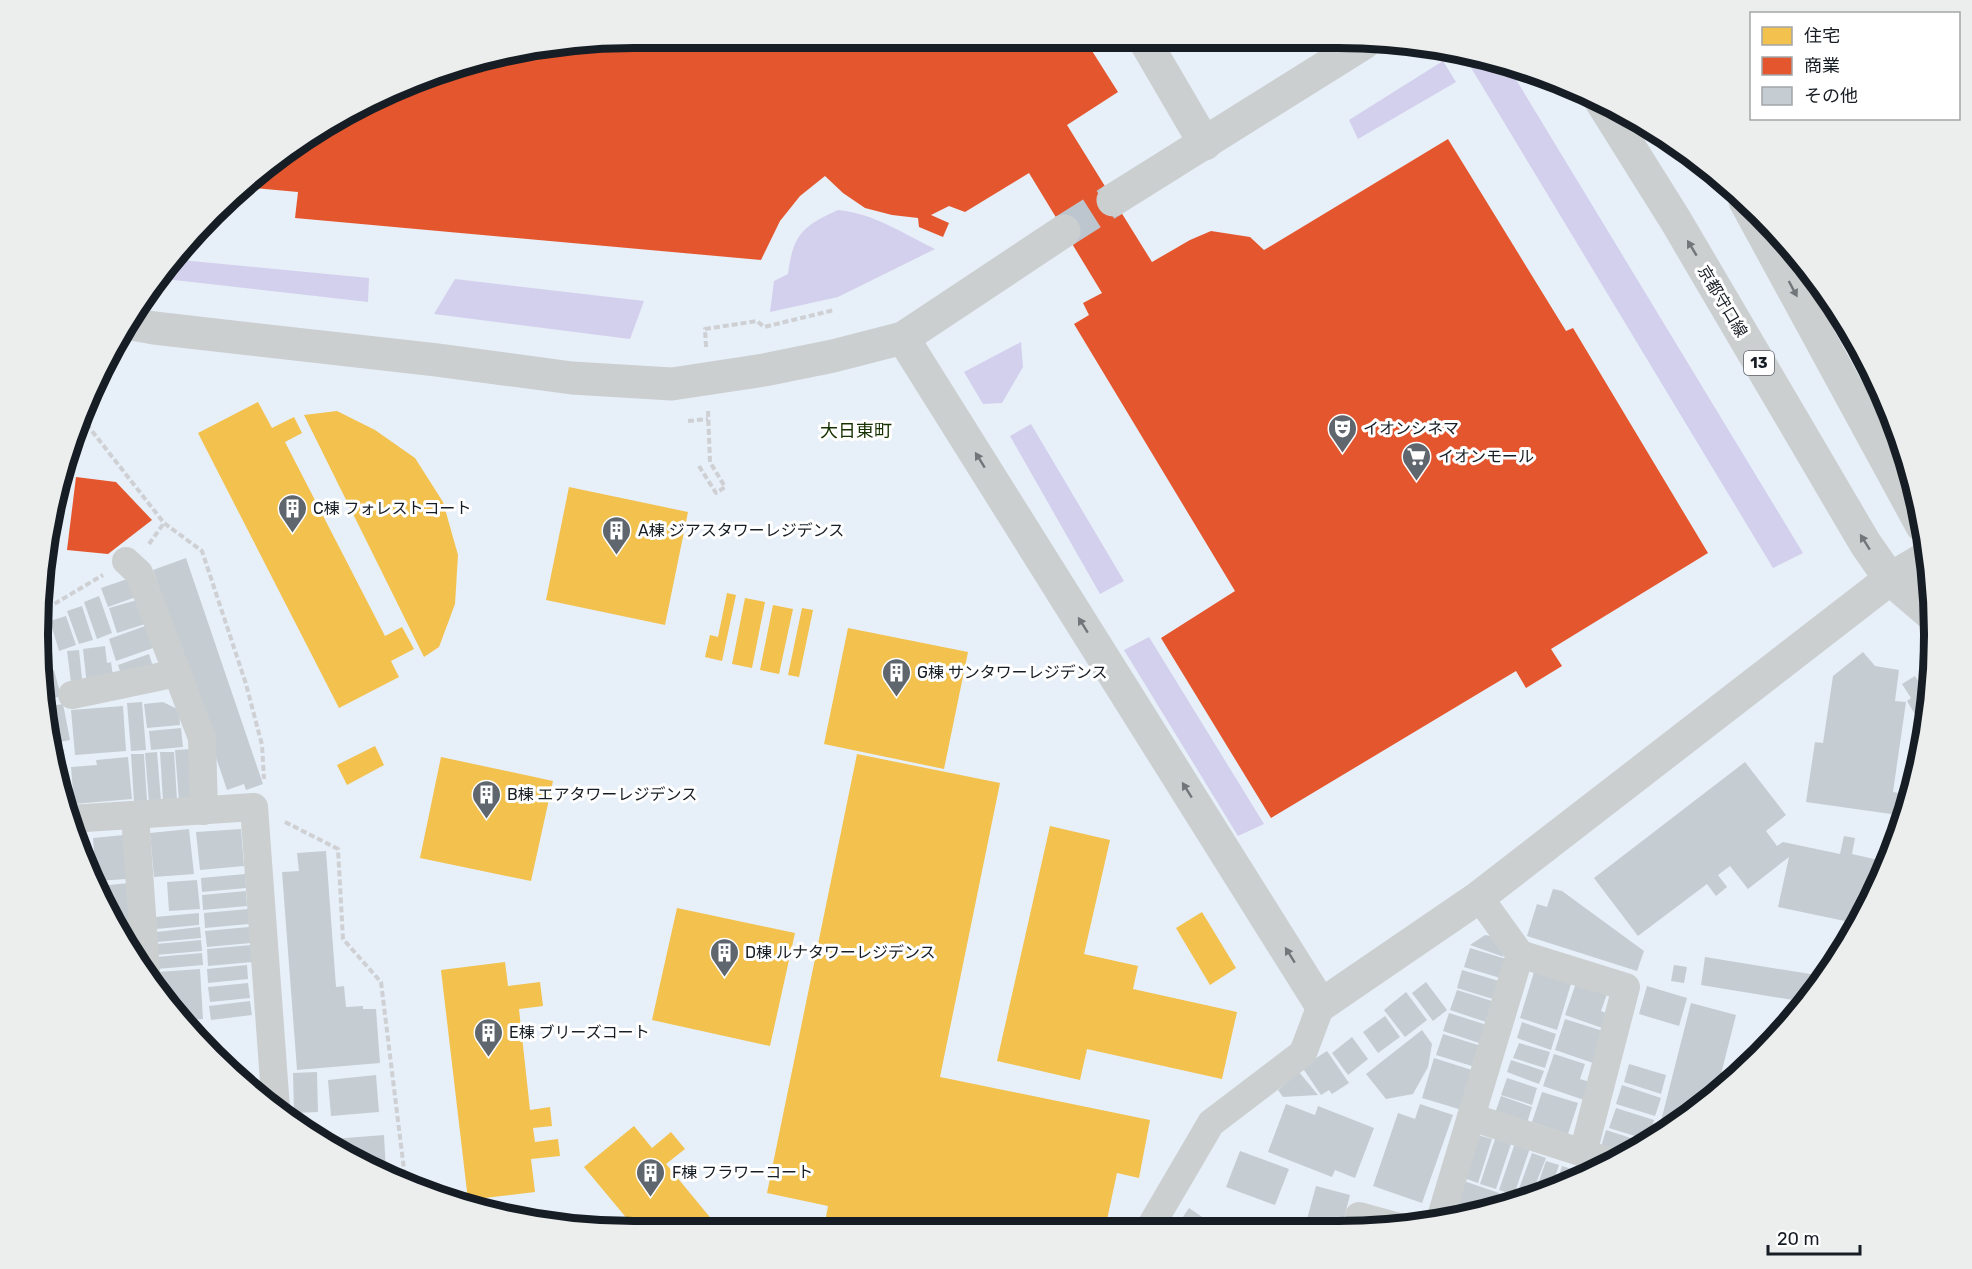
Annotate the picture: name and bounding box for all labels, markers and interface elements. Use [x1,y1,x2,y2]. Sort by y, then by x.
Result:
legend [1750,12,1960,120]
text: 住宅 [1804,25,1840,47]
text: 商業 [1804,55,1840,77]
text: その他 [1804,85,1858,107]
one-way arrow [1686,240,1697,256]
street label: 京都守口線 [1694,262,1751,340]
one-way arrow [1788,281,1798,298]
road number: 13 [1744,351,1774,375]
theatre icon: イオンシネマ [1326,412,1358,454]
place label: イオンシネマ [1363,419,1459,438]
district label: 大日東町 [820,420,892,442]
supermarket icon: イオンモール [1401,440,1433,482]
place label: イオンモール [1438,447,1534,466]
one-way arrow [974,452,985,468]
building icon: C棟 フォレストコート [276,492,308,534]
place label: C棟 フォレストコート [313,499,472,518]
building icon: A棟 ジアスタワーレジデンス [601,514,633,556]
place label: A棟 ジアスタワーレジデンス [638,521,844,540]
one-way arrow [1860,534,1871,551]
one-way arrow [1078,617,1089,633]
building icon: G棟 サンタワーレジデンス [880,656,912,698]
place label: G棟 サンタワーレジデンス [917,663,1108,682]
building icon: B棟 エアタワーレジデンス [470,778,502,820]
one-way arrow [1181,782,1192,798]
place label: B棟 エアタワーレジデンス [507,785,697,804]
building icon: D棟 ルナタワーレジデンス [708,936,740,978]
place label: D棟 ルナタワーレジデンス [745,943,936,962]
one-way arrow [1285,947,1296,964]
building icon: E棟 ブリーズコート [472,1016,504,1058]
place label: E棟 ブリーズコート [509,1023,650,1042]
building icon: F棟 フラワーコート [635,1156,667,1198]
place label: F棟 フラワーコート [672,1163,813,1182]
scale bar [1768,1218,1860,1256]
text: 20 m [1777,1228,1819,1250]

